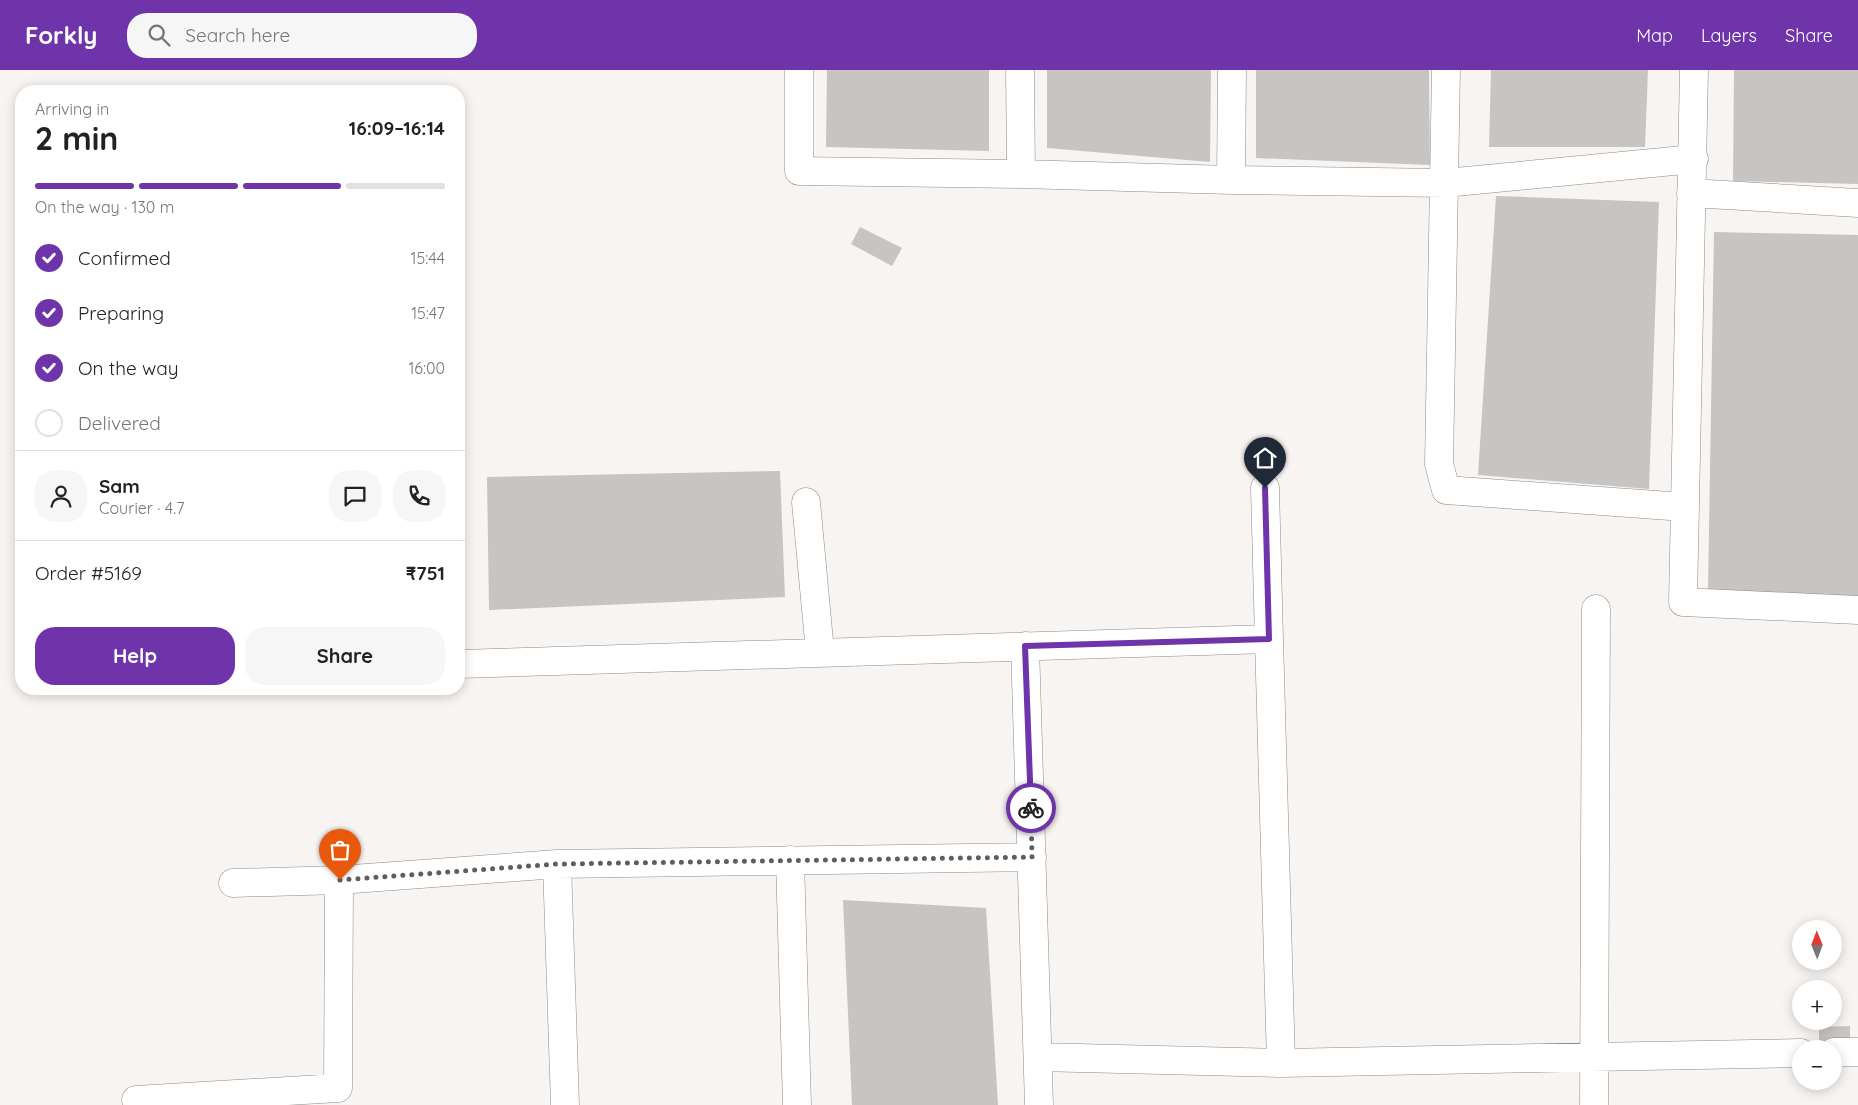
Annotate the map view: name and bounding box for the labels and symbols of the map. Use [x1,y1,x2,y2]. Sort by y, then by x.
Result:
pin [1244,437,1286,488]
courier [1006,783,1056,833]
pin [319,829,361,880]
north arrow [1792,920,1842,970]

